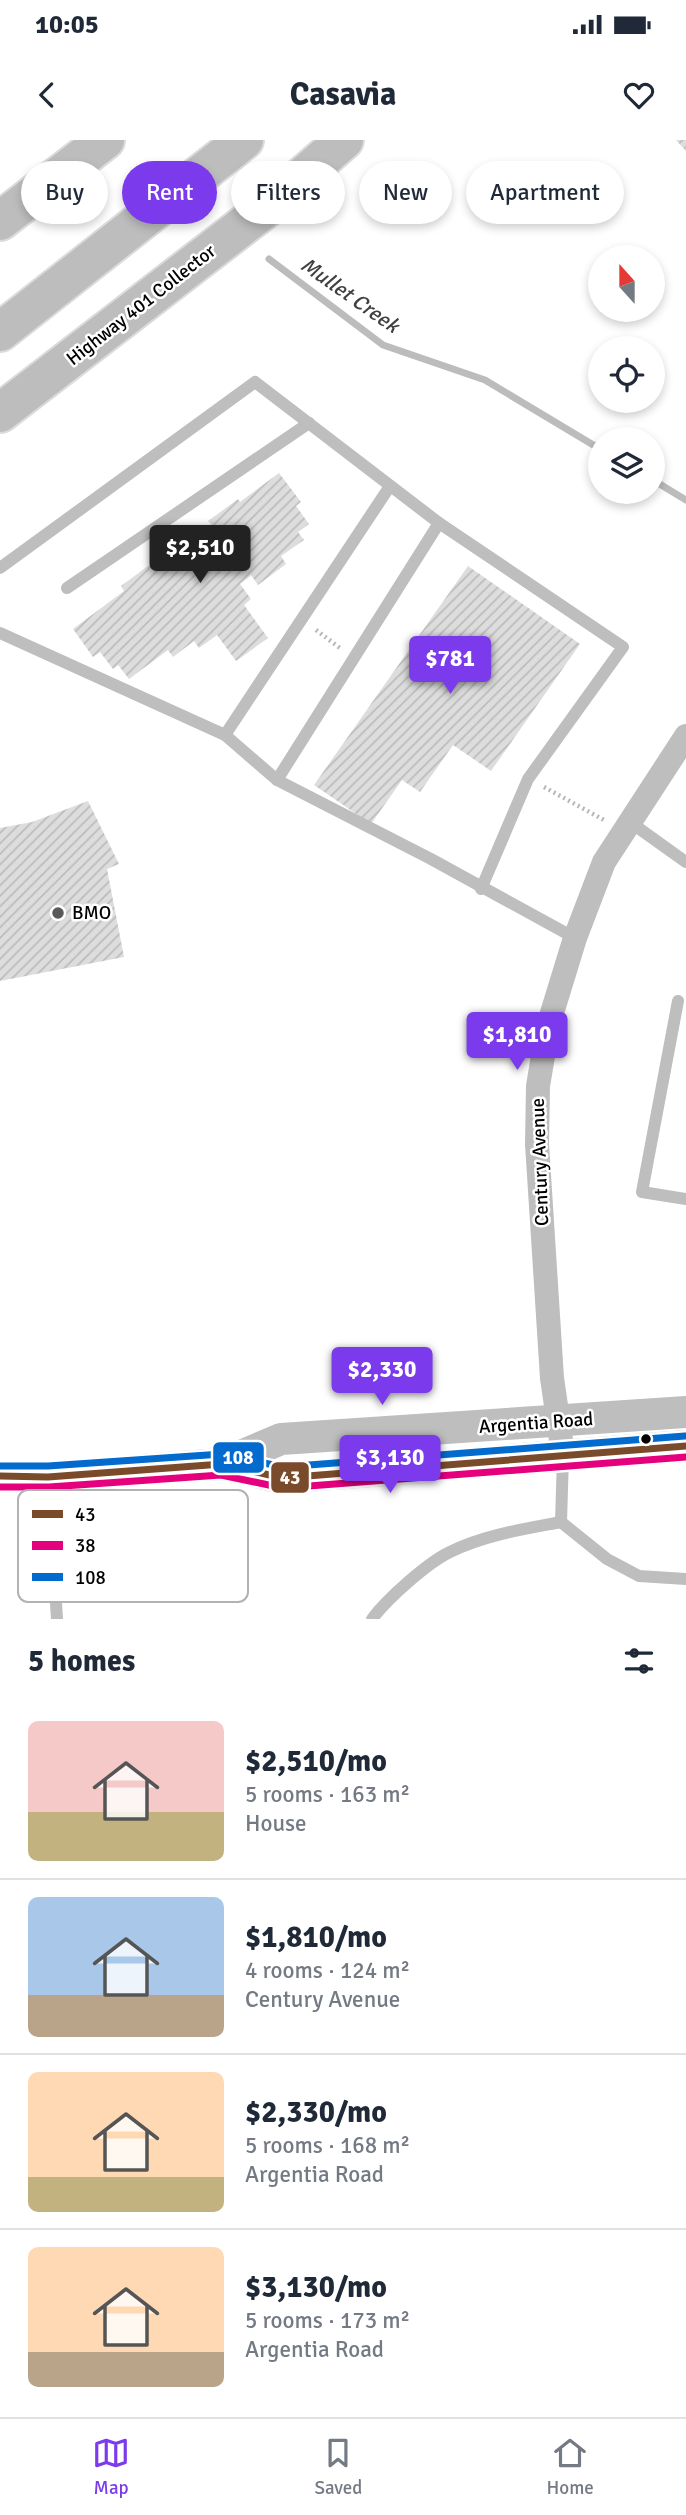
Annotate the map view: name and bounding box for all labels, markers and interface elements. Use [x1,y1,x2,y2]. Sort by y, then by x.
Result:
text: 10:05 [35,9,99,41]
text: Casavia [290,75,396,114]
icon: back [28,76,66,114]
icon: heart [620,76,658,114]
chip: Buy [21,161,108,224]
chip: Rent [122,161,217,224]
chip: Filters [231,161,345,224]
chip: New [359,161,452,224]
chip: Apartment [466,161,624,224]
street label: Highway 401 Collector [62,239,220,371]
north arrow [588,245,665,322]
map controls [588,245,665,504]
water label: Mullet Creek [296,252,406,340]
button: locate [588,336,665,413]
button: layers [588,427,665,504]
pin: $2,510 [143,526,257,585]
text: $2,510 [166,533,234,562]
pin: $781 [409,636,491,696]
text: $781 [425,644,475,673]
place label: BMO [72,901,111,925]
marker: BMO [50,905,66,921]
pin: $1,810 [460,1012,574,1072]
text: $1,810 [483,1020,551,1049]
street label: Century Avenue [526,1098,554,1226]
pin: $2,330 [325,1348,439,1407]
text: $2,330 [348,1355,416,1384]
street label: Argentia Road [478,1407,594,1439]
unlabelled marker [639,1432,653,1446]
pin: $3,130 [333,1436,447,1495]
line badge: 108 [212,1441,265,1474]
text: $3,130 [356,1443,424,1472]
text: 108 [223,1446,253,1470]
line badge: 43 [270,1461,310,1494]
text: 43 [280,1466,300,1490]
legend [18,1490,248,1602]
text: 43 [75,1503,96,1527]
text: 38 [75,1534,96,1558]
text: 108 [75,1566,106,1590]
icon: filters [620,1642,658,1680]
text: 5 homes [28,1643,135,1680]
text: $2,510/mo [245,1743,387,1780]
icon: home [84,1749,168,1833]
text: 5 rooms · 163 m² [245,1780,410,1809]
text: House [245,1809,307,1838]
text: $1,810/mo [245,1919,387,1956]
icon: home [84,1925,168,2009]
text: 4 rooms · 124 m² [245,1956,410,1985]
text: Century Avenue [245,1985,400,2014]
text: $2,330/mo [245,2094,387,2131]
icon: home [84,2100,168,2184]
text: 5 rooms · 168 m² [245,2131,410,2160]
text: Argentia Road [245,2160,384,2189]
text: $3,130/mo [245,2269,387,2306]
icon: home [84,2275,168,2359]
text: 5 rooms · 173 m² [245,2306,410,2335]
text: Argentia Road [245,2335,384,2364]
tab: Map [92,2434,130,2500]
tab: Saved [314,2434,362,2500]
tab: Home [547,2434,594,2500]

